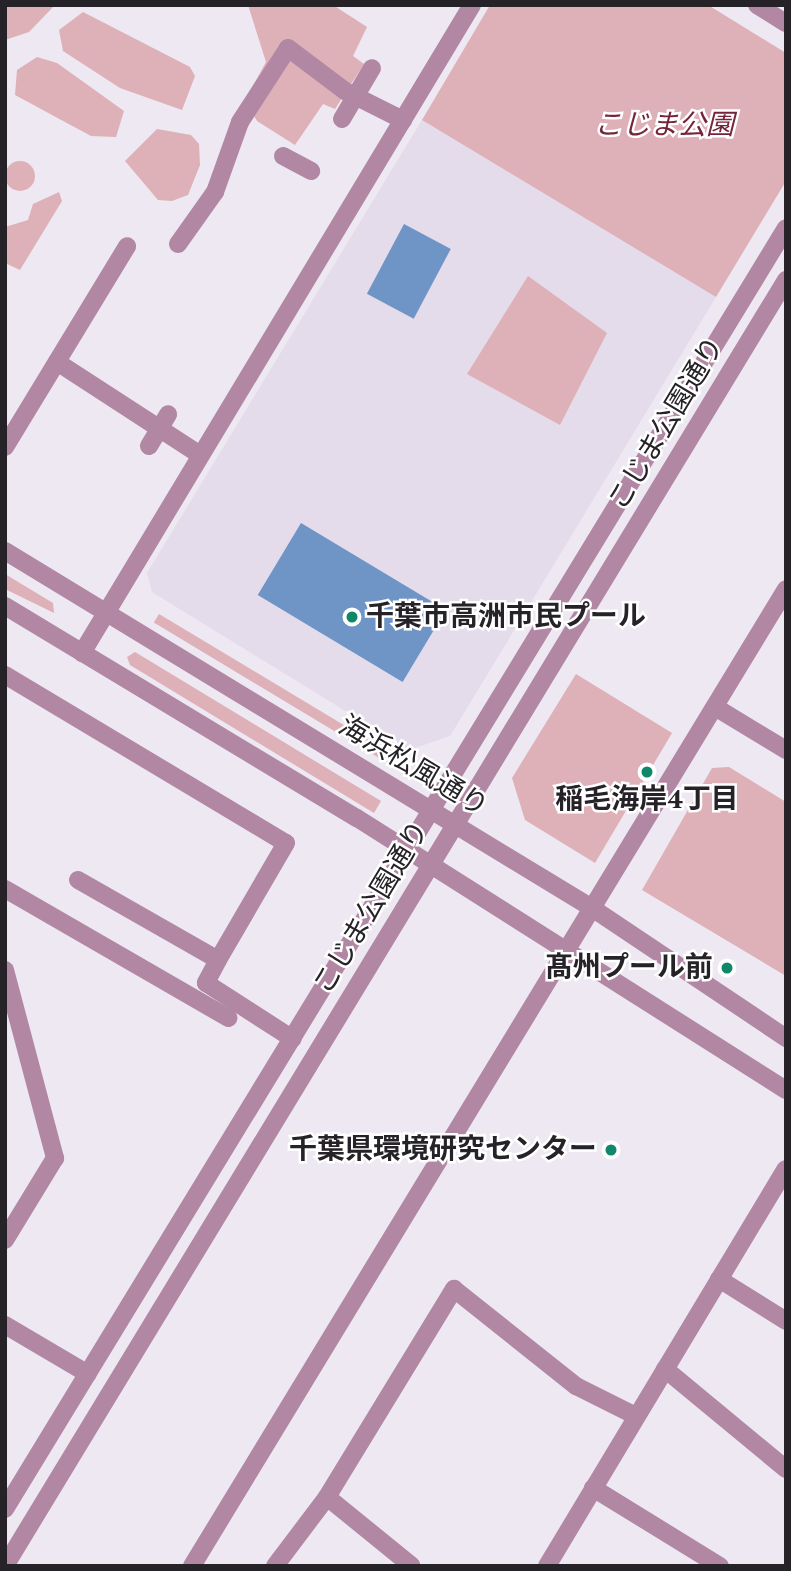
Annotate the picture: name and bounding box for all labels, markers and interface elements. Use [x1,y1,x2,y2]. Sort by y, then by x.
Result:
park label: こじま公園 [594,109,734,143]
street label: こじま公園通り [602,331,732,517]
place label: 千葉市高洲市民プール [366,600,646,634]
marker: 千葉市高洲市民プール [344,609,360,625]
street label: 海浜松風通り [332,709,494,825]
marker: 稲毛海岸4丁目 [639,764,655,780]
place label: 稲毛海岸4丁目 [555,783,739,817]
street label: こじま公園通り [307,815,437,1001]
place label: 髙州プール前 [545,951,713,985]
marker: 髙州プール前 [719,960,735,976]
place label: 千葉県環境研究センター [289,1133,597,1167]
marker: 千葉県環境研究センター [603,1142,619,1158]

